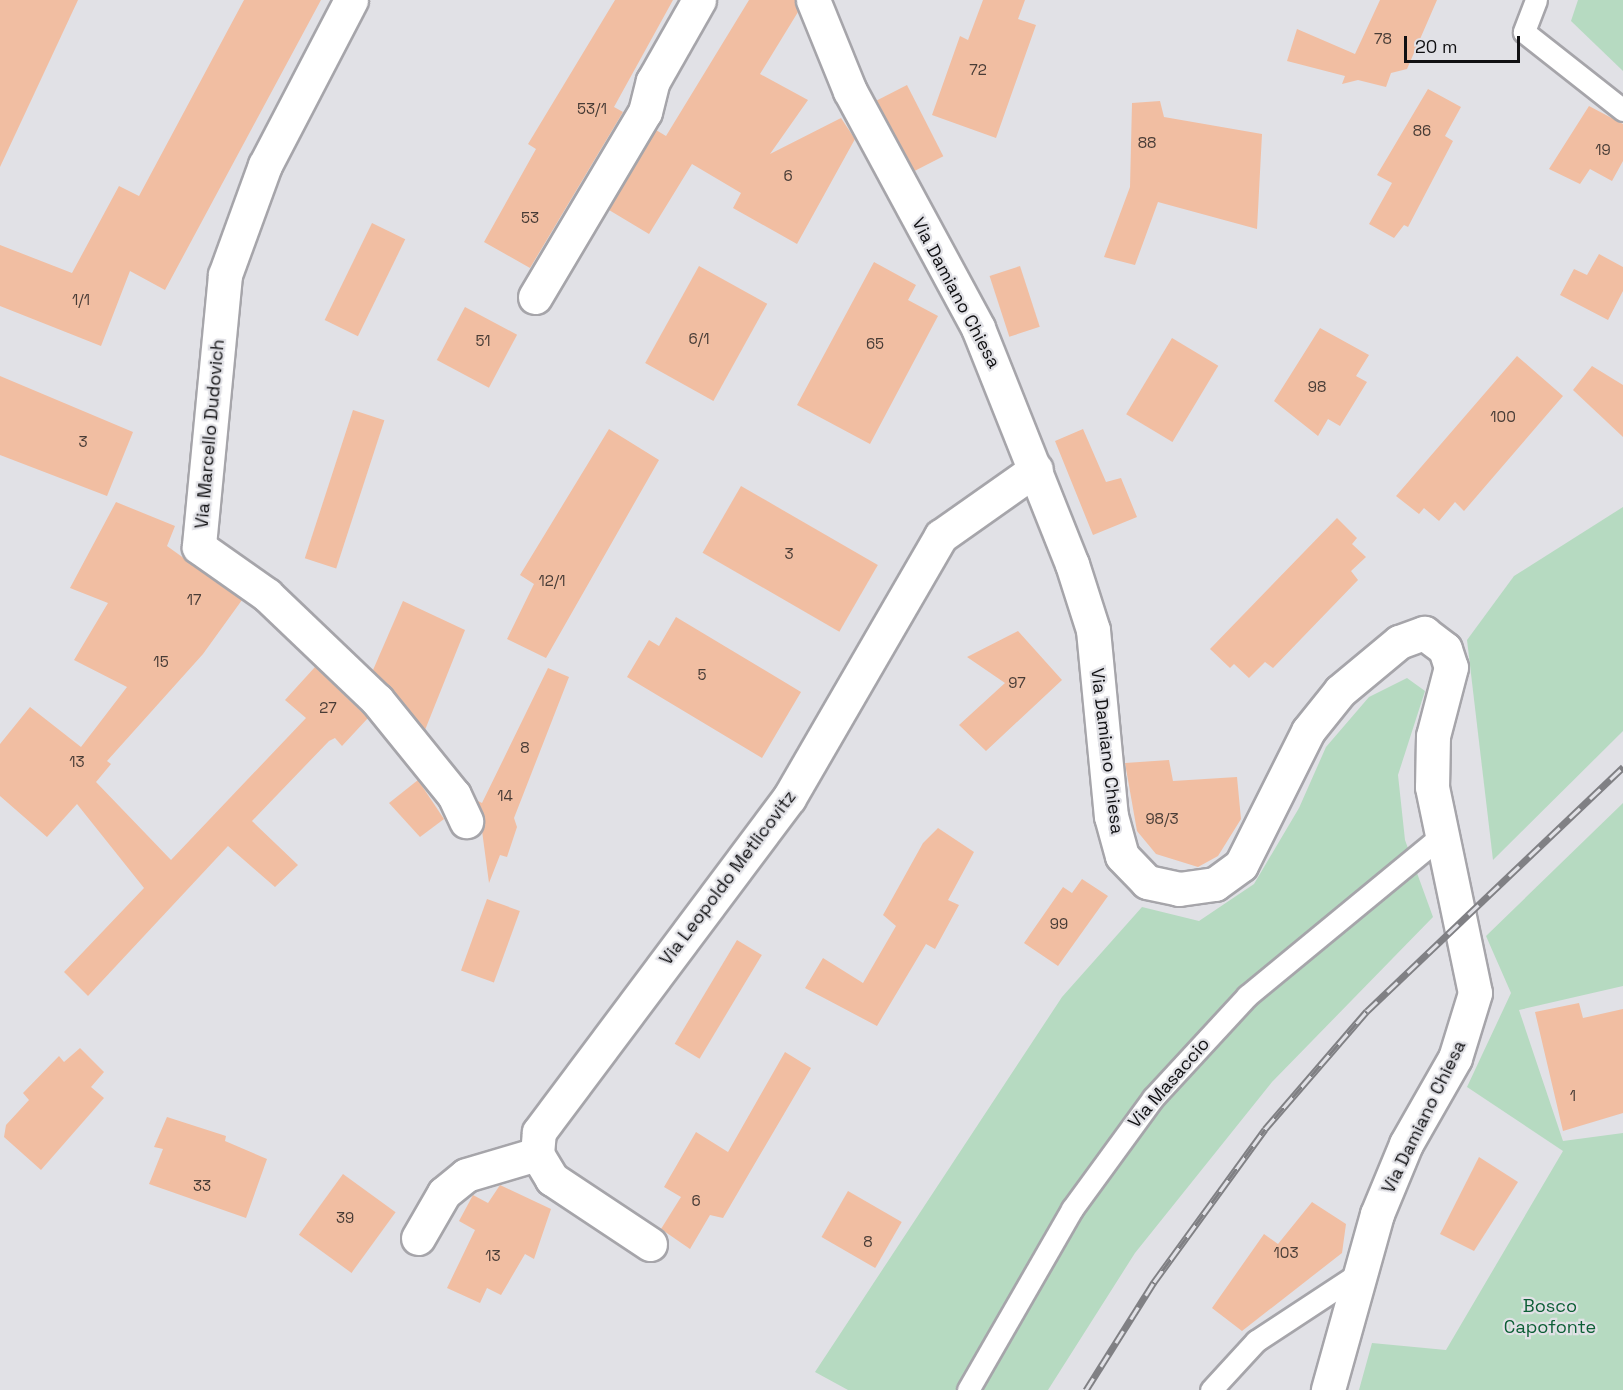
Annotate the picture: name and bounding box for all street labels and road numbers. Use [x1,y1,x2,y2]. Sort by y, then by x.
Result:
street label: Via Damiano Chiesa [907,214,1005,372]
street label: Via Marcello Dudovich [191,338,229,530]
street label: Via Damiano Chiesa [1086,667,1128,835]
street label: Via Leopoldo Metlicovitz [655,787,801,969]
street label: Via Masaccio [1124,1033,1214,1133]
street label: Via Damiano Chiesa [1378,1037,1470,1197]

